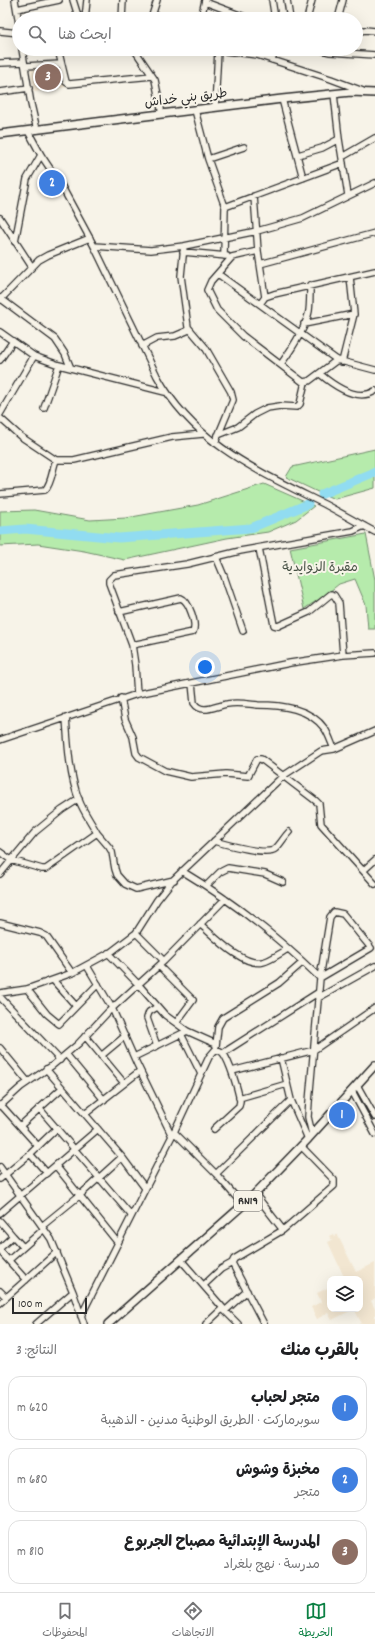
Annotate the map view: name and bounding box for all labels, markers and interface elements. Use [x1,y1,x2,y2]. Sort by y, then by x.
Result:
search box [12,12,363,56]
icon: search [26,23,48,45]
text: ابحث هنا [58,25,112,47]
pin: 3 [35,62,61,92]
street label: طريق بني خداش [143,84,229,114]
pin: 2 [39,168,65,198]
park label: مقبرة الزوايدية [282,559,358,578]
your location [195,657,215,677]
pin: 1 [329,1100,355,1130]
road number: RN19 [234,1191,262,1211]
map controls [327,1276,363,1312]
button: layers [327,1276,363,1312]
scale bar [12,1296,87,1315]
text: 100 m [18,1297,42,1313]
text: بالقرب منك [281,1340,359,1364]
text: النتائج: 3 [16,1342,57,1361]
text: متجر لحباب [251,1388,320,1410]
text: 620 m [17,1399,48,1418]
text: 1 [344,1399,346,1418]
text: سوبرماركت · الطريق الوطنية مدنين - الذهيبة [101,1412,320,1431]
text: مخبزة وشوش [236,1460,320,1482]
text: 680 m [17,1471,48,1490]
text: 2 [342,1471,348,1490]
text: متجر [295,1484,320,1503]
text: المدرسة الإبتدائية مصباح الجربوع [124,1532,320,1554]
text: 810 m [17,1543,44,1562]
text: 3 [342,1543,348,1562]
text: مدرسة · نهج بلغراد [223,1556,320,1575]
tab: المحفوظات [42,1600,87,1642]
tab: الاتجاهات [172,1600,214,1642]
tab: الخريطة [299,1600,333,1642]

